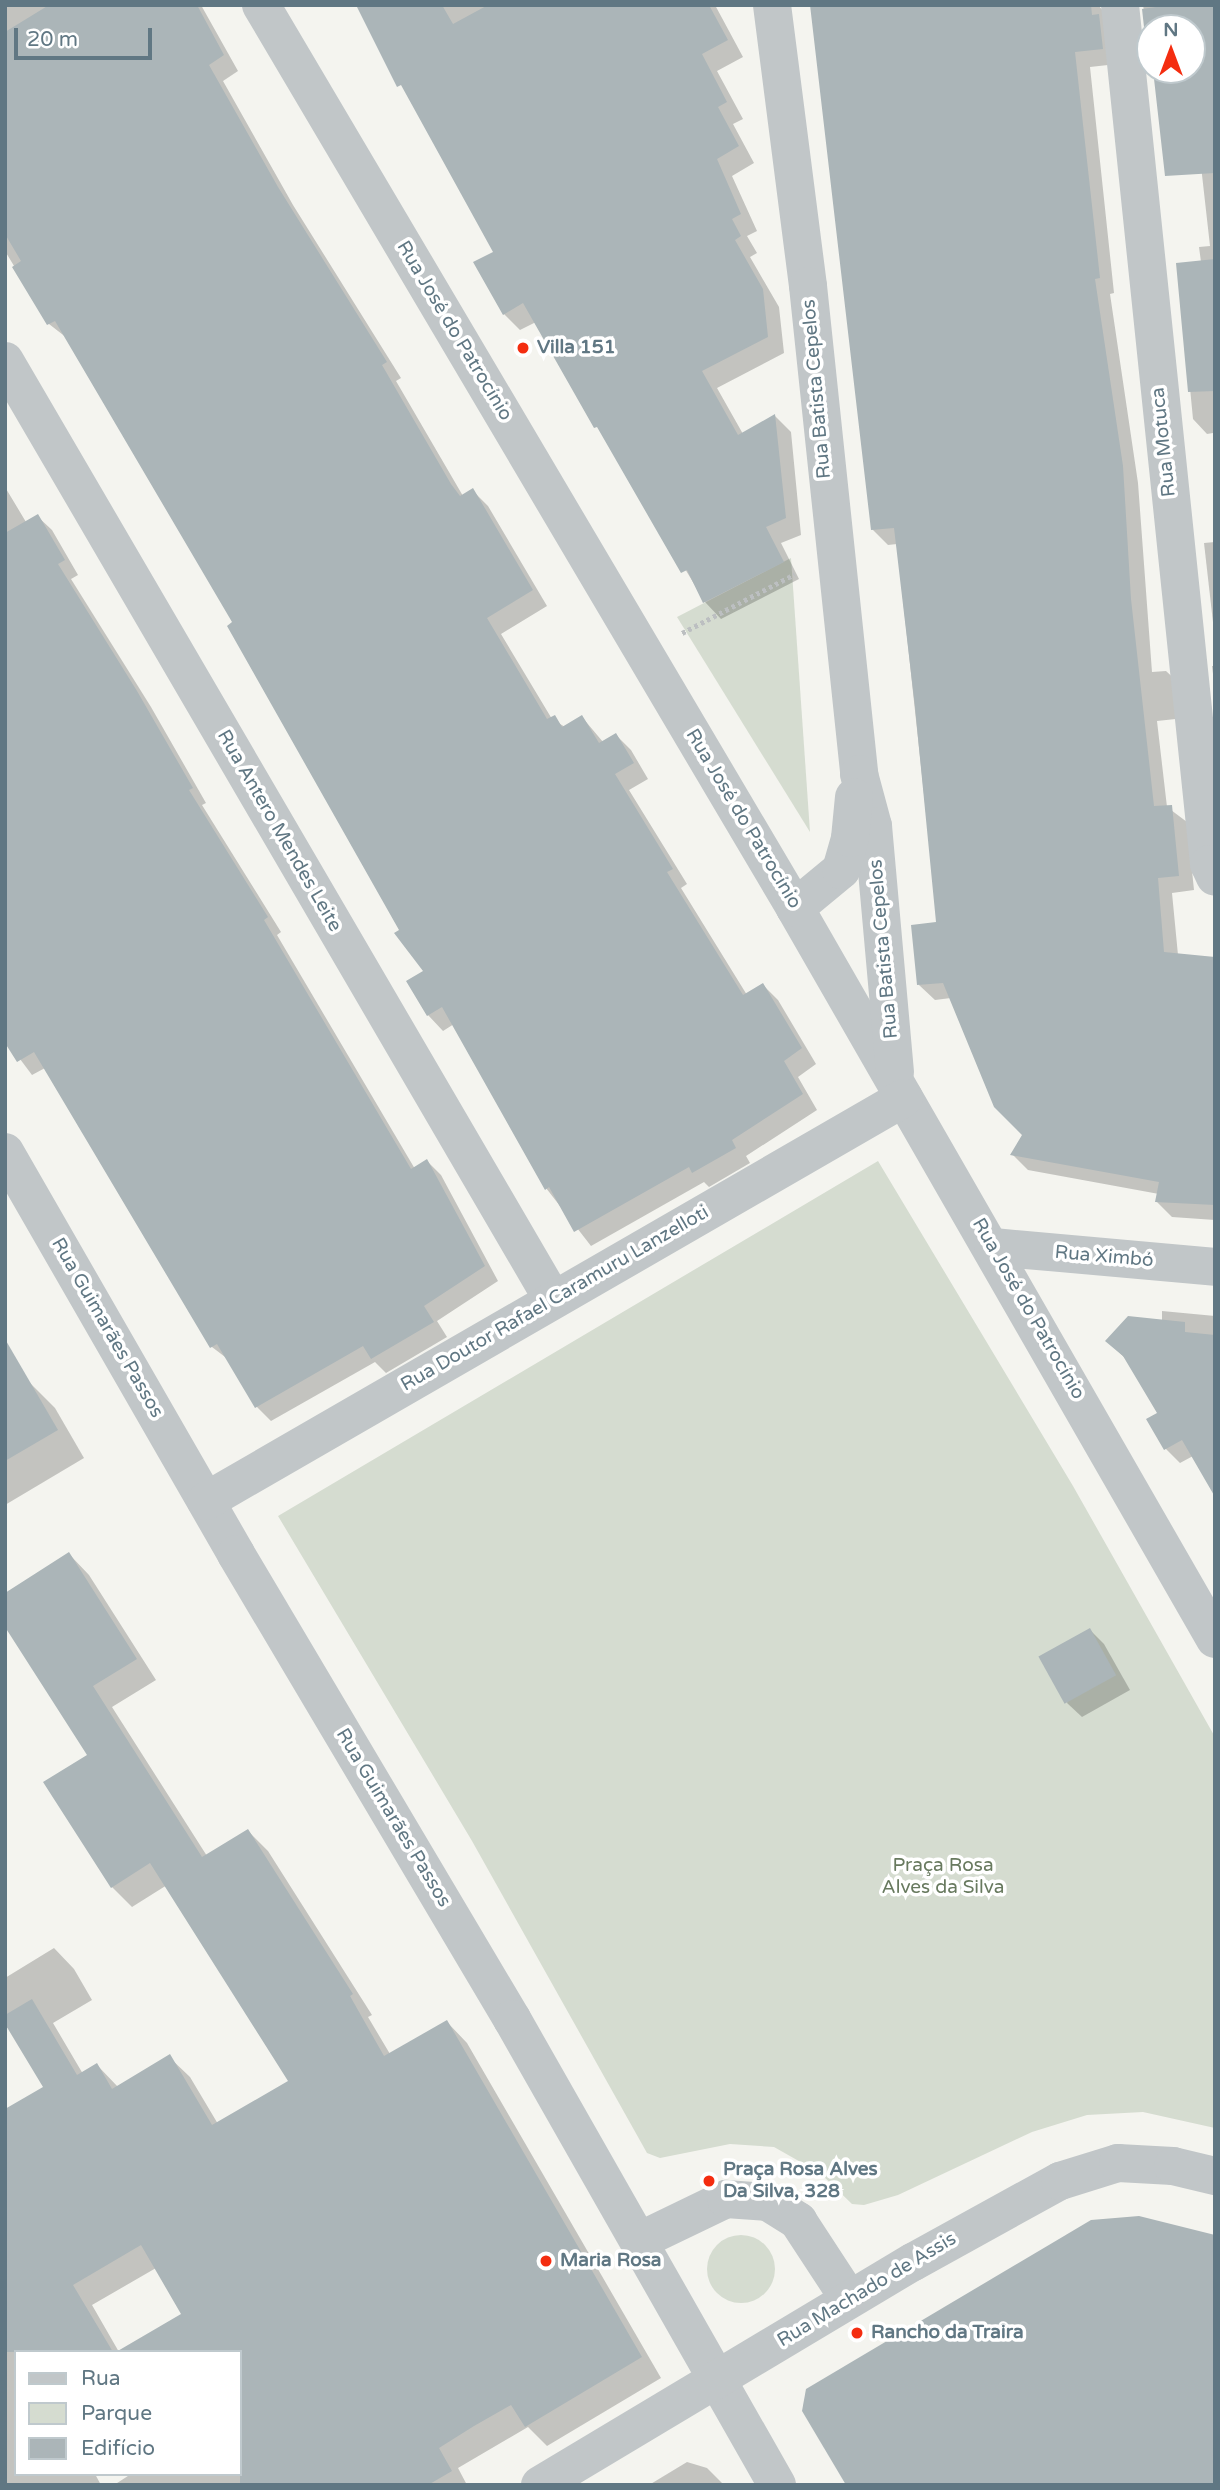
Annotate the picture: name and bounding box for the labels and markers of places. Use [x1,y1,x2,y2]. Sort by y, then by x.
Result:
place label: Villa 151 [537,337,616,359]
marker: Villa 151 [515,340,531,356]
place label: Praça Rosa Alves Da Silva, 328 [723,2159,878,2203]
marker: Praça Rosa Alves Da Silva, 328 [701,2173,717,2189]
place label: Maria Rosa [560,2250,662,2272]
marker: Maria Rosa [538,2253,554,2269]
place label: Rancho da Traira [871,2322,1024,2344]
marker: Rancho da Traira [849,2325,865,2341]

